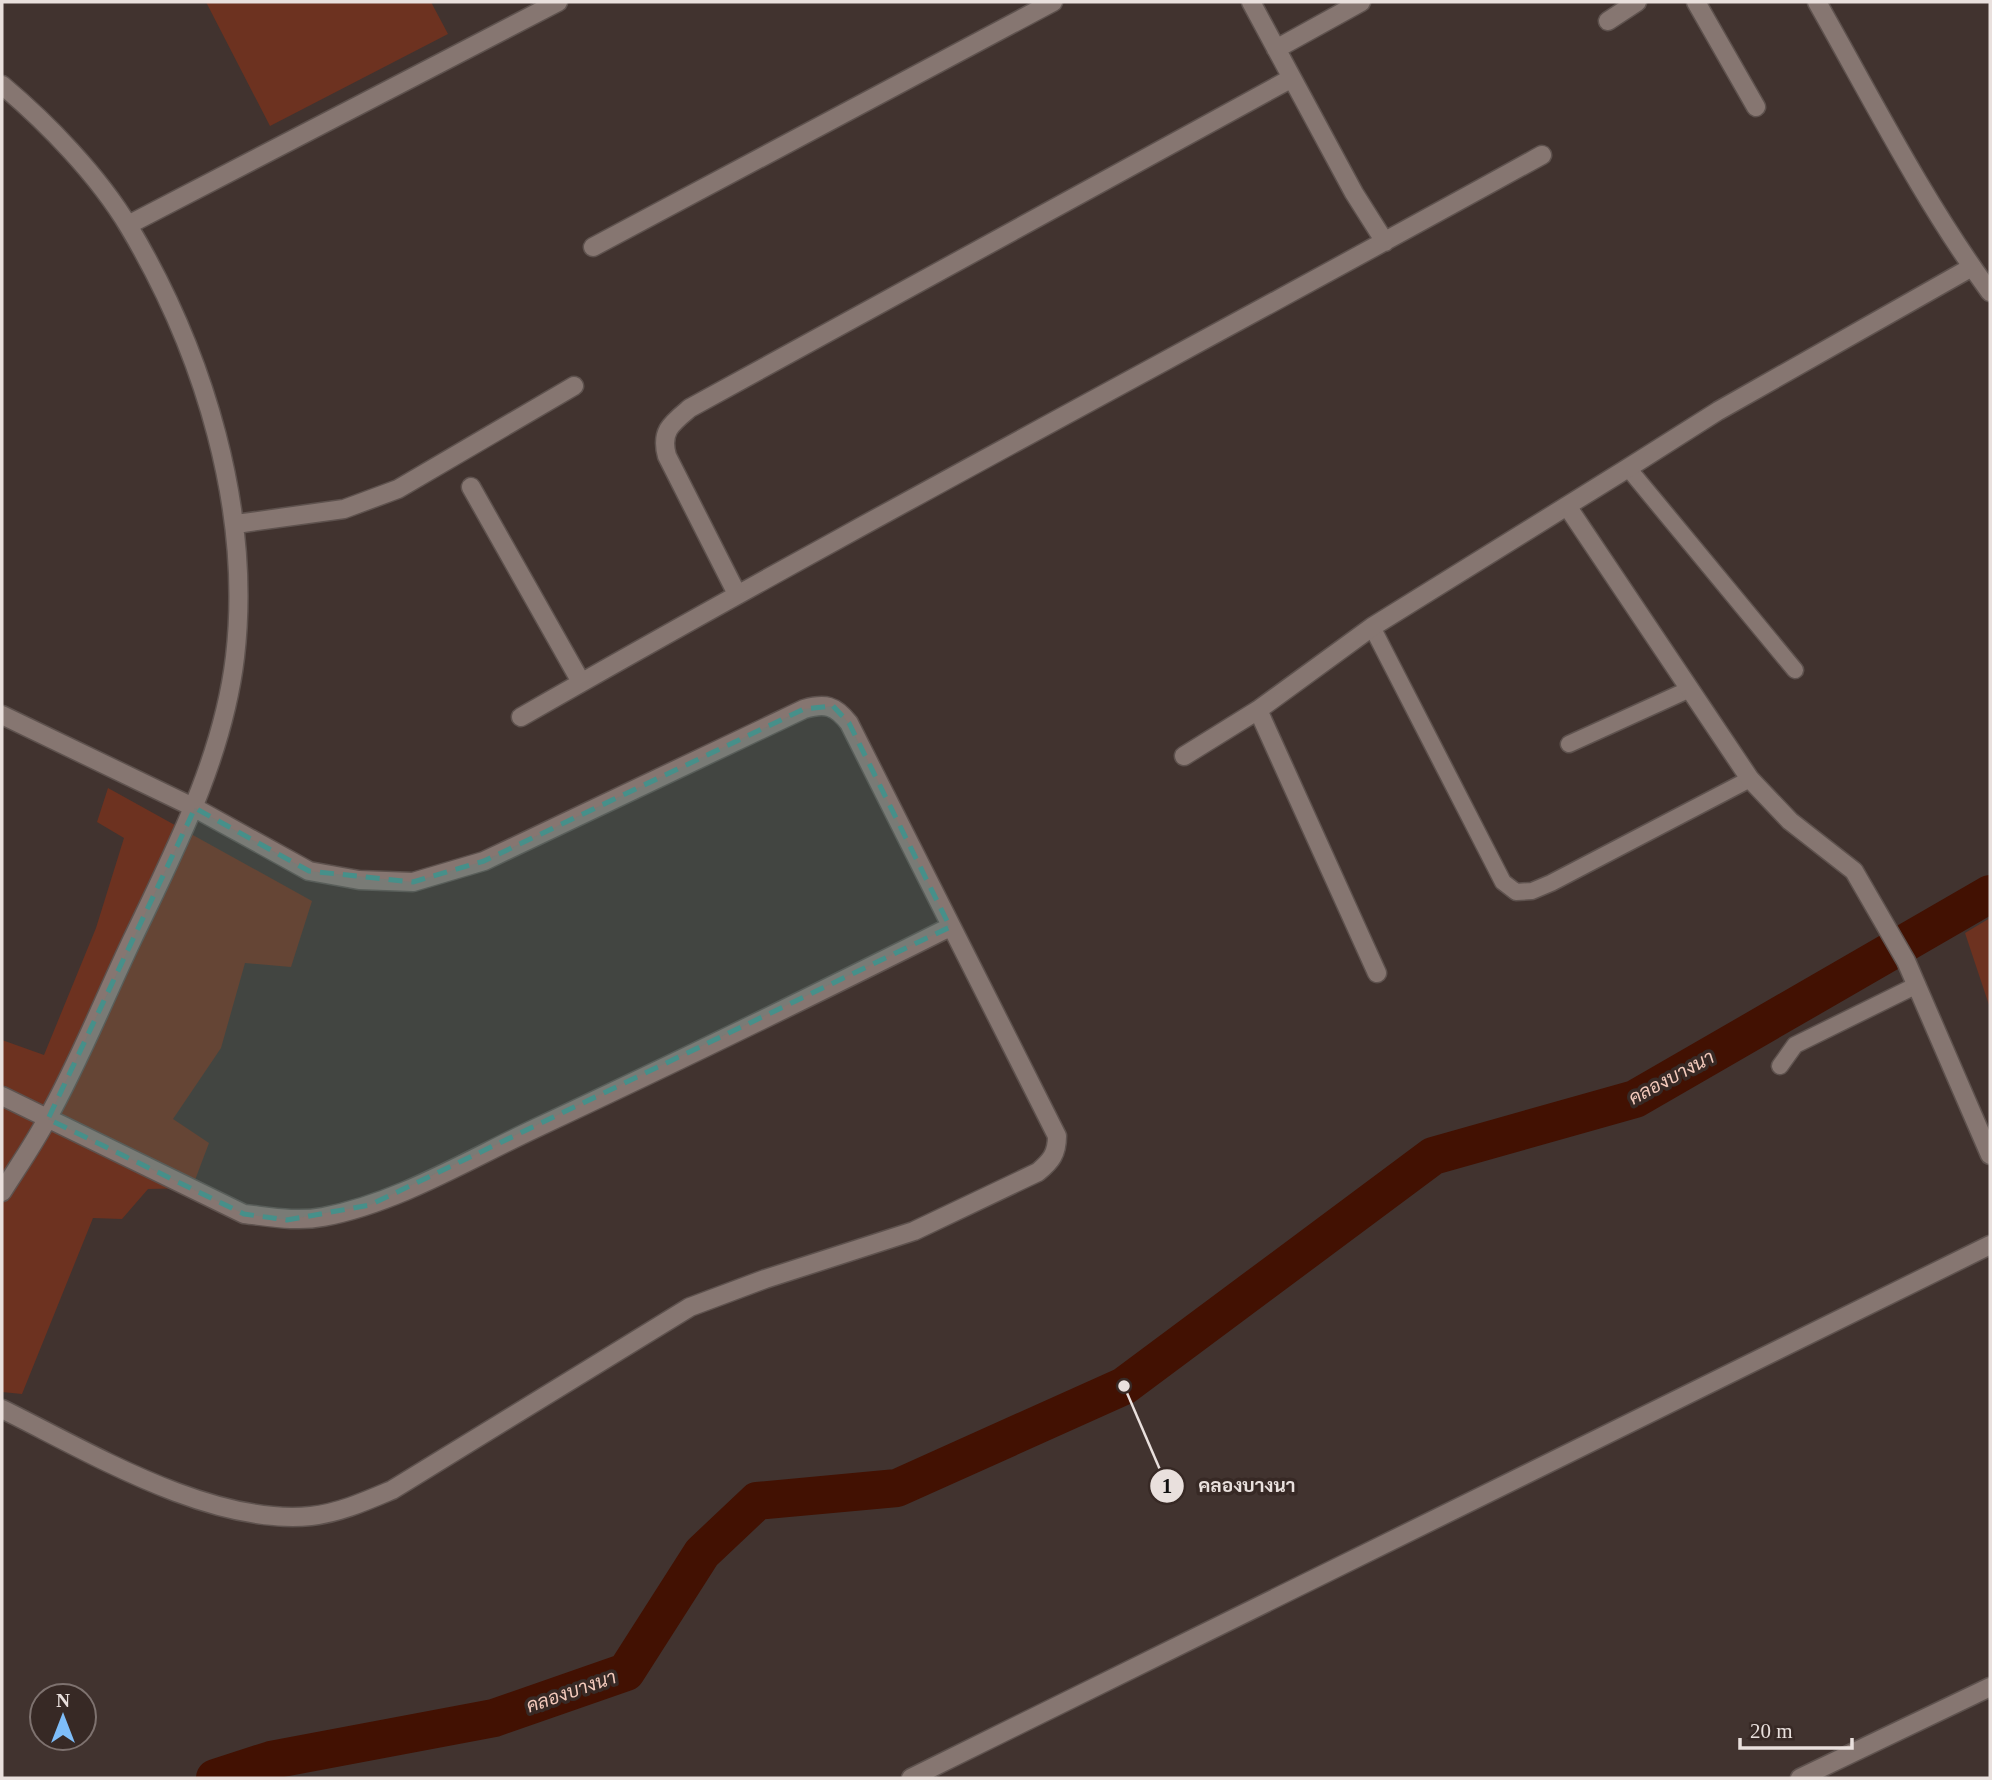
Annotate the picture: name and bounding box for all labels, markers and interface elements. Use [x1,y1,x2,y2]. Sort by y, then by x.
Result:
water label: คลองบางนา [1625,1046,1718,1109]
callout: คลองบางนา [1150,1466,1310,1506]
text: 1 [1162,1474,1172,1498]
text: คลองบางนา [1198,1475,1296,1496]
water label: คลองบางนา [523,1666,619,1717]
north arrow [28,1682,98,1752]
text: N [56,1690,70,1711]
scale bar [1740,1706,1852,1750]
text: 20 m [1750,1719,1793,1743]

